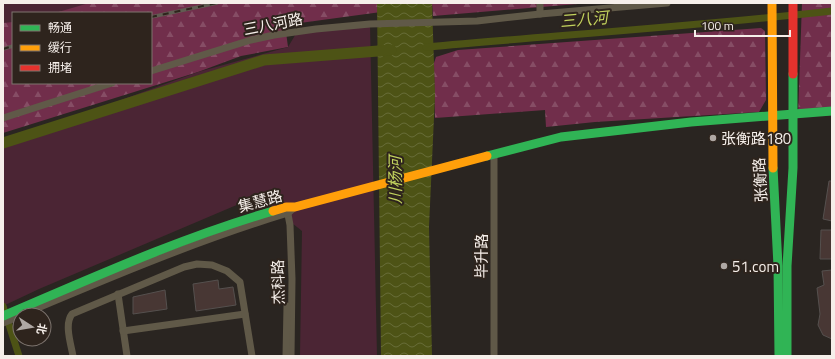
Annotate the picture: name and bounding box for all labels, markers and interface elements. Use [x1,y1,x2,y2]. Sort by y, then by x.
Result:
water label: 三八河 [559,5,612,33]
street label: 三八河路 [241,7,305,41]
legend [12,12,152,84]
scale bar [695,12,790,38]
text: 100 m [701,16,734,35]
text: 畅通 [48,18,72,37]
text: 缓行 [48,38,72,57]
text: 拥堵 [48,58,72,77]
place label: 张衡路180 [721,127,791,150]
marker: 张衡路180 [708,133,718,143]
water label: 川杨河 [383,153,407,204]
street label: 张衡路 [747,157,773,203]
street label: 集慧路 [235,184,285,218]
street label: 毕升路 [470,233,493,279]
place label: 51.com [732,255,779,278]
street label: 杰科路 [266,259,290,305]
marker: 51.com [719,261,729,271]
north arrow [12,307,52,347]
text: 北 [33,322,51,336]

